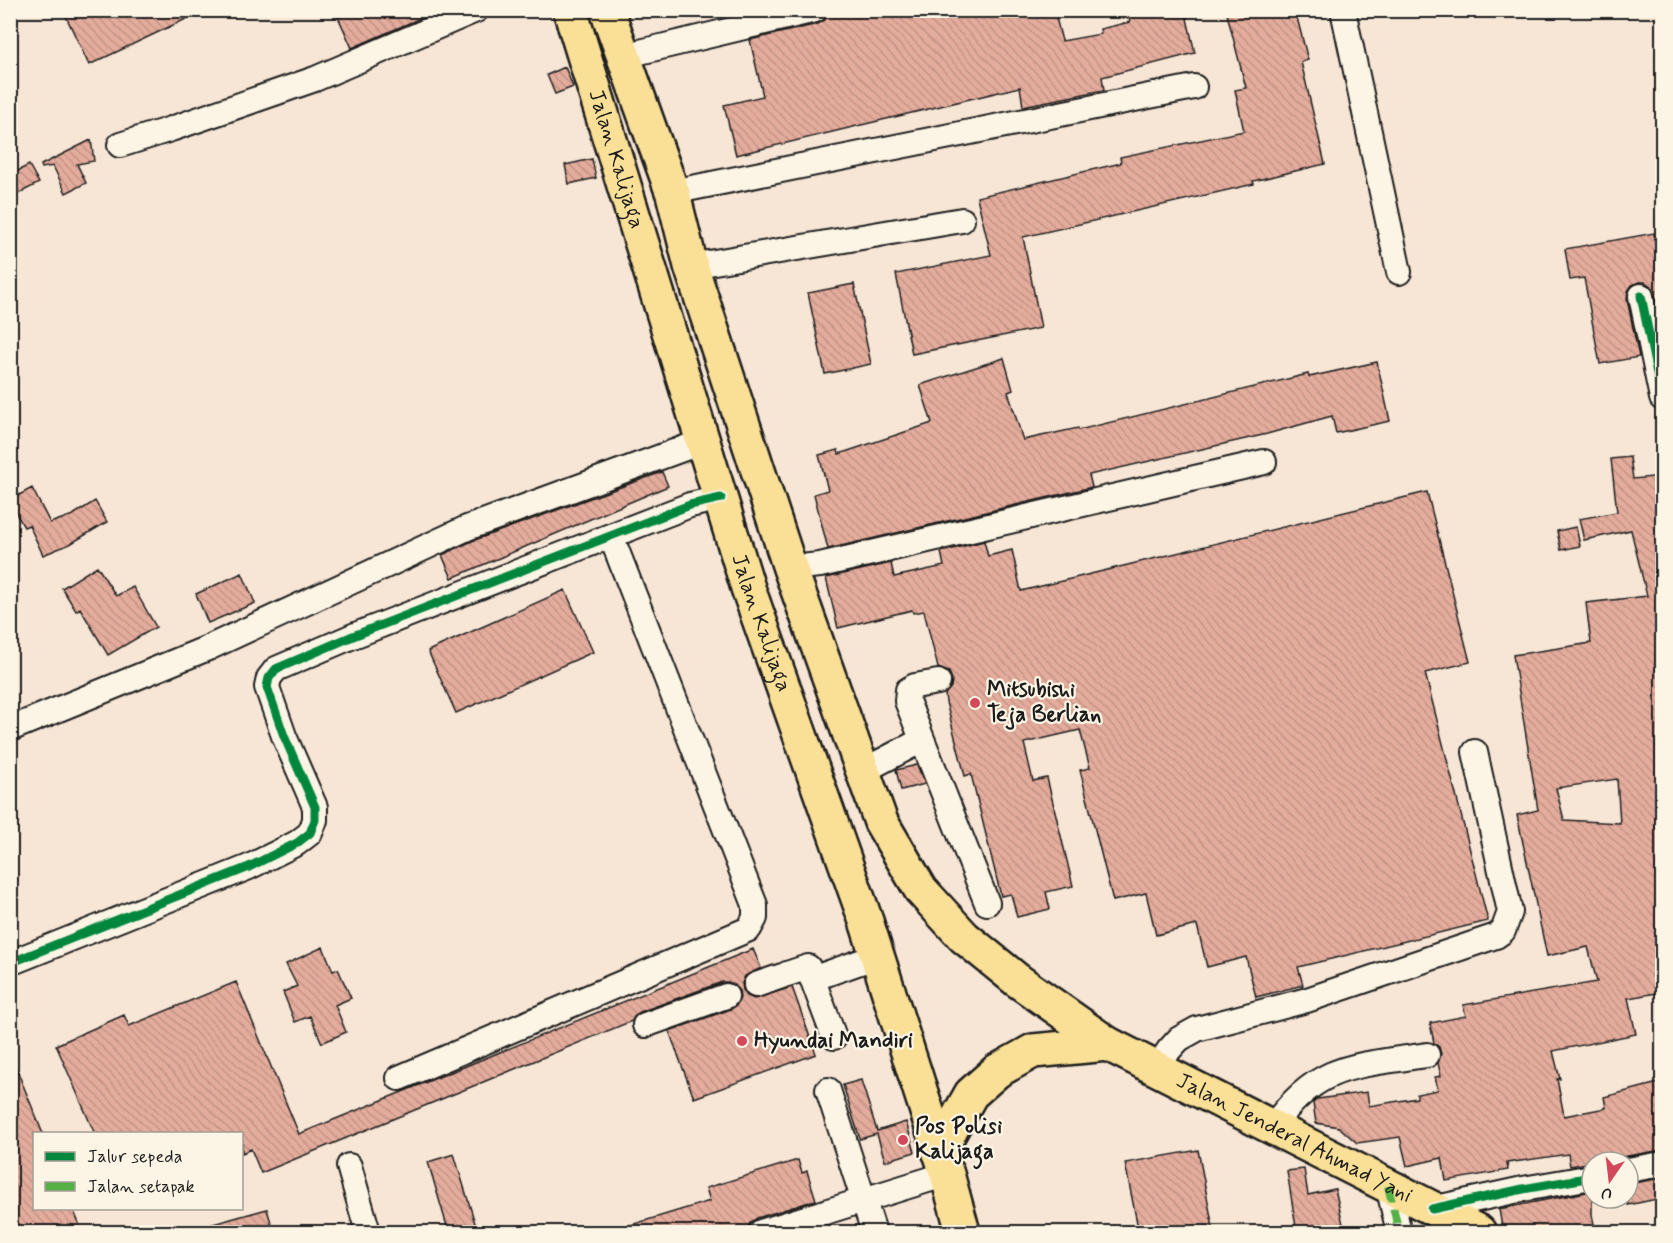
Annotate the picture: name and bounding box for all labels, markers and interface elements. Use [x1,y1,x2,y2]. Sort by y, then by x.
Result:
street label: Jalan Kalijaga [581,86,650,232]
street label: Jalan Kalijaga [724,551,798,696]
place label: Mitsubishi Teja Berlian [987,676,1101,730]
marker: Mitsubishi Teja Berlian [968,696,982,710]
place label: Hyundai Mandiri [754,1027,913,1055]
marker: Hyundai Mandiri [735,1034,749,1048]
street label: Jalan Jenderal Ahmad Yani [1171,1067,1417,1210]
place label: Pos Polisi Kalijaga [915,1113,1002,1170]
legend [33,1132,243,1210]
marker: Pos Polisi Kalijaga [896,1133,910,1147]
text: Jalur sepeda [87,1145,183,1169]
north arrow [1580,1150,1640,1210]
text: Jalan setapak [87,1175,195,1199]
text: U [1599,1182,1614,1205]

